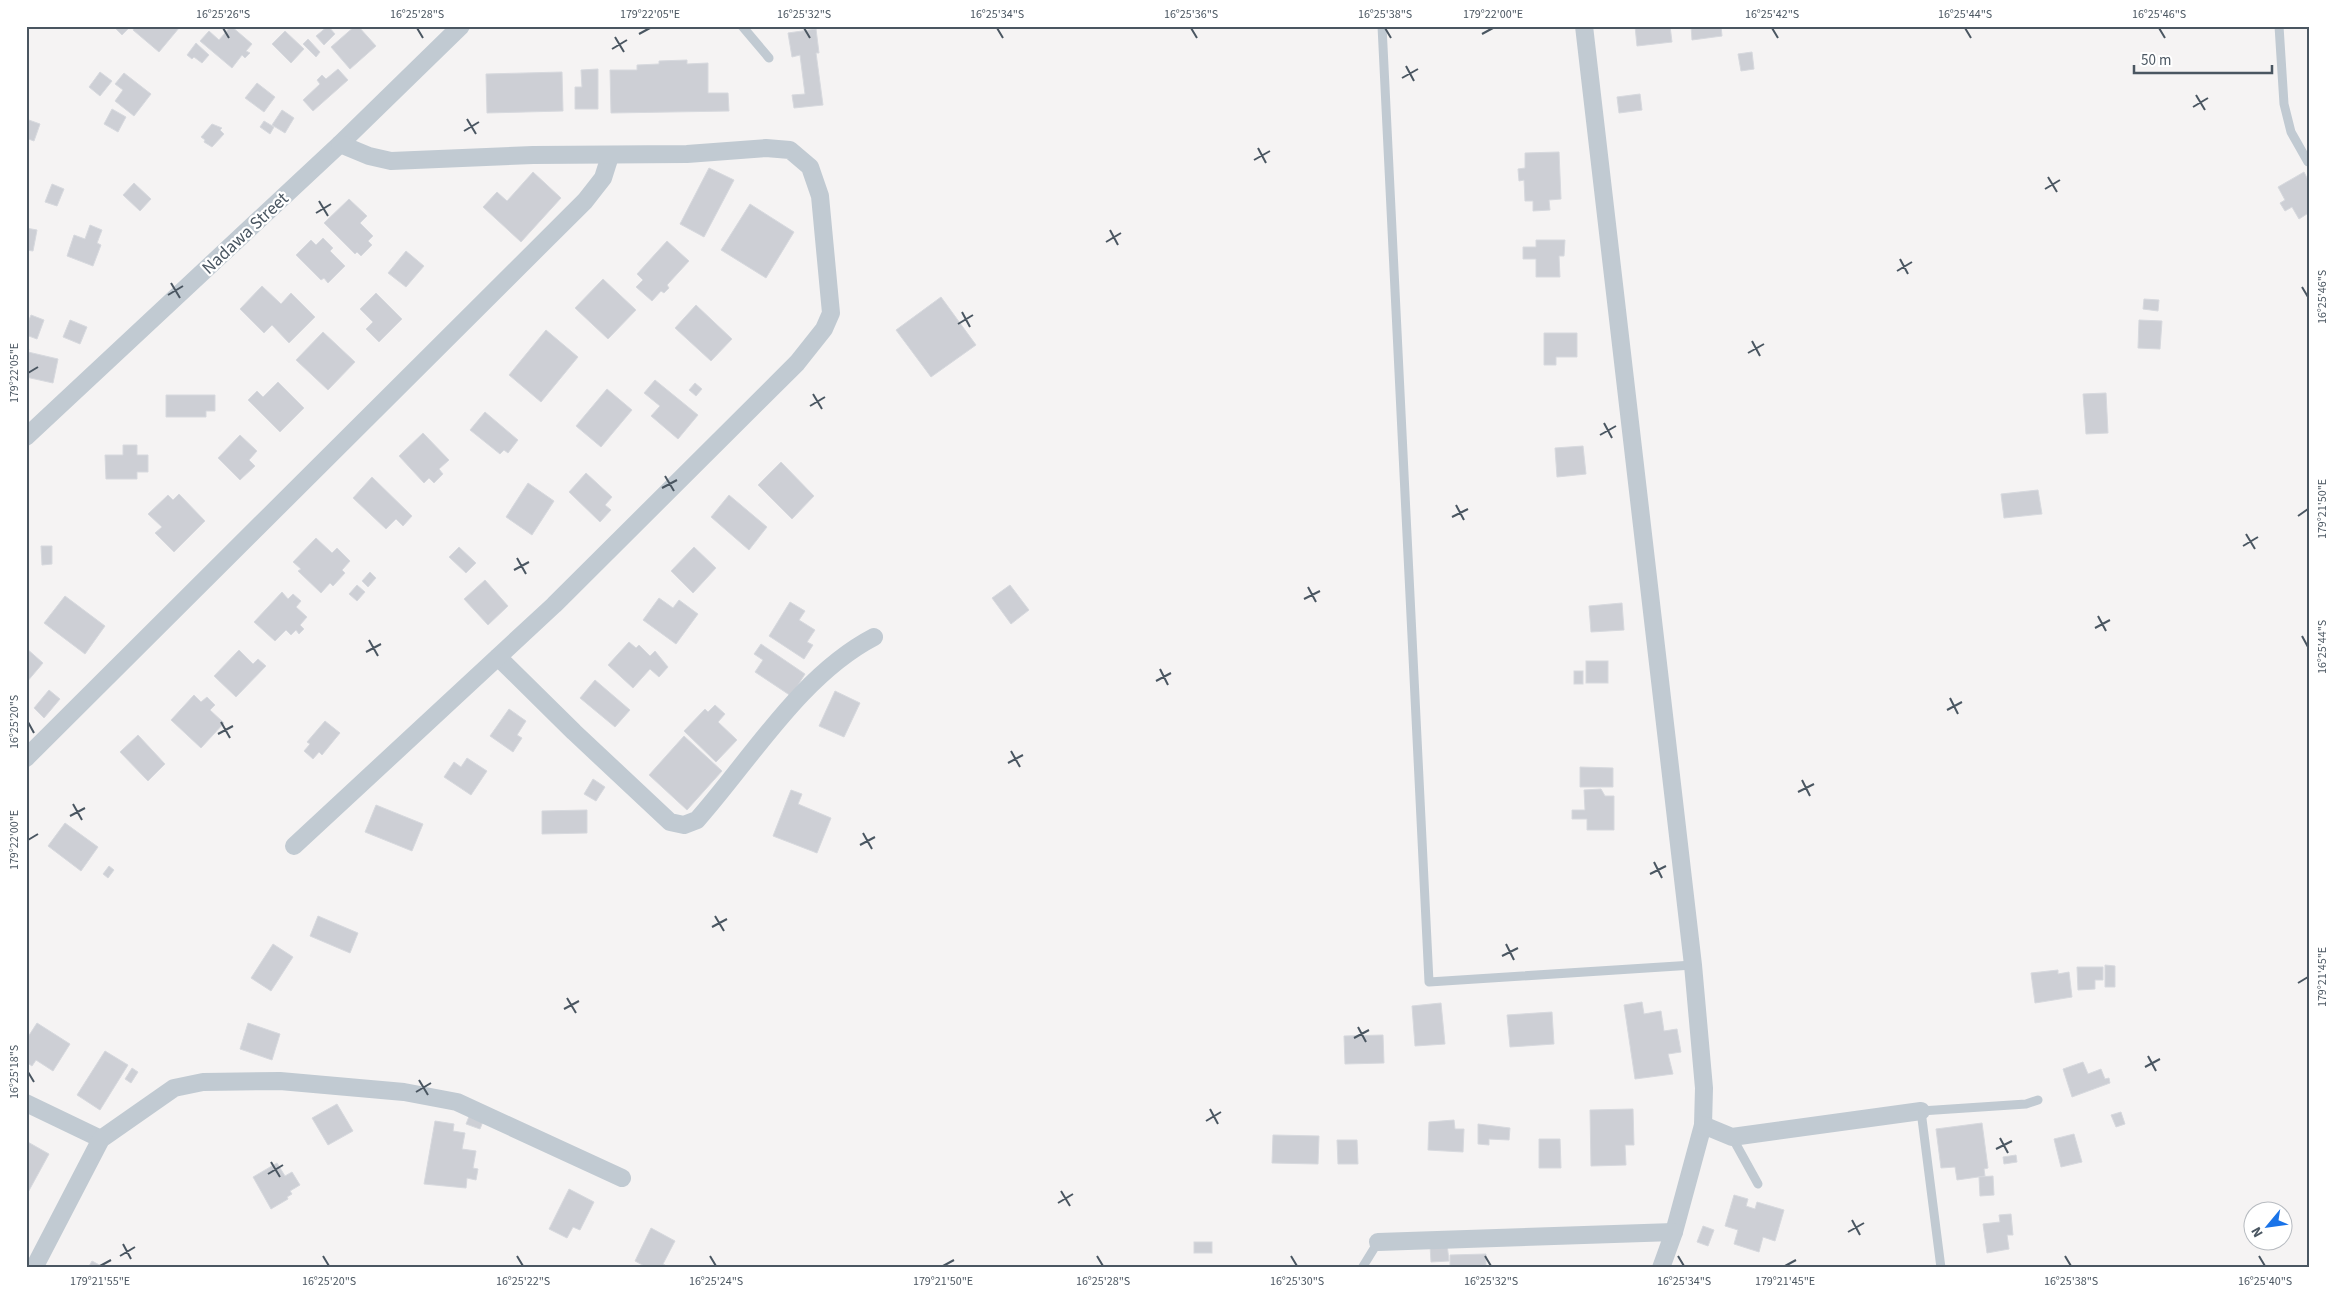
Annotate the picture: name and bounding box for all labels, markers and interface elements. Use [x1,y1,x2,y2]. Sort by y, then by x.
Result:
text: 16°25'26"S [196,6,250,23]
text: 16°25'28"S [390,6,444,23]
text: 179°22'05"E [620,6,680,23]
text: 16°25'32"S [777,6,831,23]
text: 16°25'34"S [970,6,1024,23]
text: 16°25'36"S [1164,6,1218,23]
text: 16°25'38"S [1358,6,1412,23]
text: 179°22'00"E [1463,6,1523,23]
text: 16°25'42"S [1745,6,1799,23]
text: 16°25'44"S [1938,6,1992,23]
text: 16°25'46"S [2132,6,2186,23]
scale bar [2134,42,2271,74]
text: 50 m [2141,50,2171,71]
street label: Nadawa Street [196,187,294,280]
text: 16°25'46"S [2314,270,2331,324]
text: 179°22'05"E [6,343,23,403]
text: 179°21'50"E [2314,479,2331,539]
text: 16°25'44"S [2314,620,2331,674]
text: 16°25'20"S [6,695,23,749]
text: 179°22'00"E [6,810,23,870]
text: 179°21'45"E [2314,947,2331,1007]
text: 16°25'18"S [6,1045,23,1099]
north arrow [2244,1202,2294,1252]
text: N [2247,1223,2269,1241]
text: 179°21'55"E [70,1273,130,1290]
text: 16°25'20"S [302,1273,356,1290]
text: 16°25'22"S [496,1273,550,1290]
text: 16°25'24"S [689,1273,743,1290]
text: 179°21'50"E [913,1273,973,1290]
text: 16°25'28"S [1076,1273,1130,1290]
text: 16°25'30"S [1270,1273,1324,1290]
text: 16°25'32"S [1464,1273,1518,1290]
text: 16°25'34"S [1657,1273,1711,1290]
text: 179°21'45"E [1755,1273,1815,1290]
text: 16°25'38"S [2044,1273,2098,1290]
text: 16°25'40"S [2238,1273,2292,1290]

